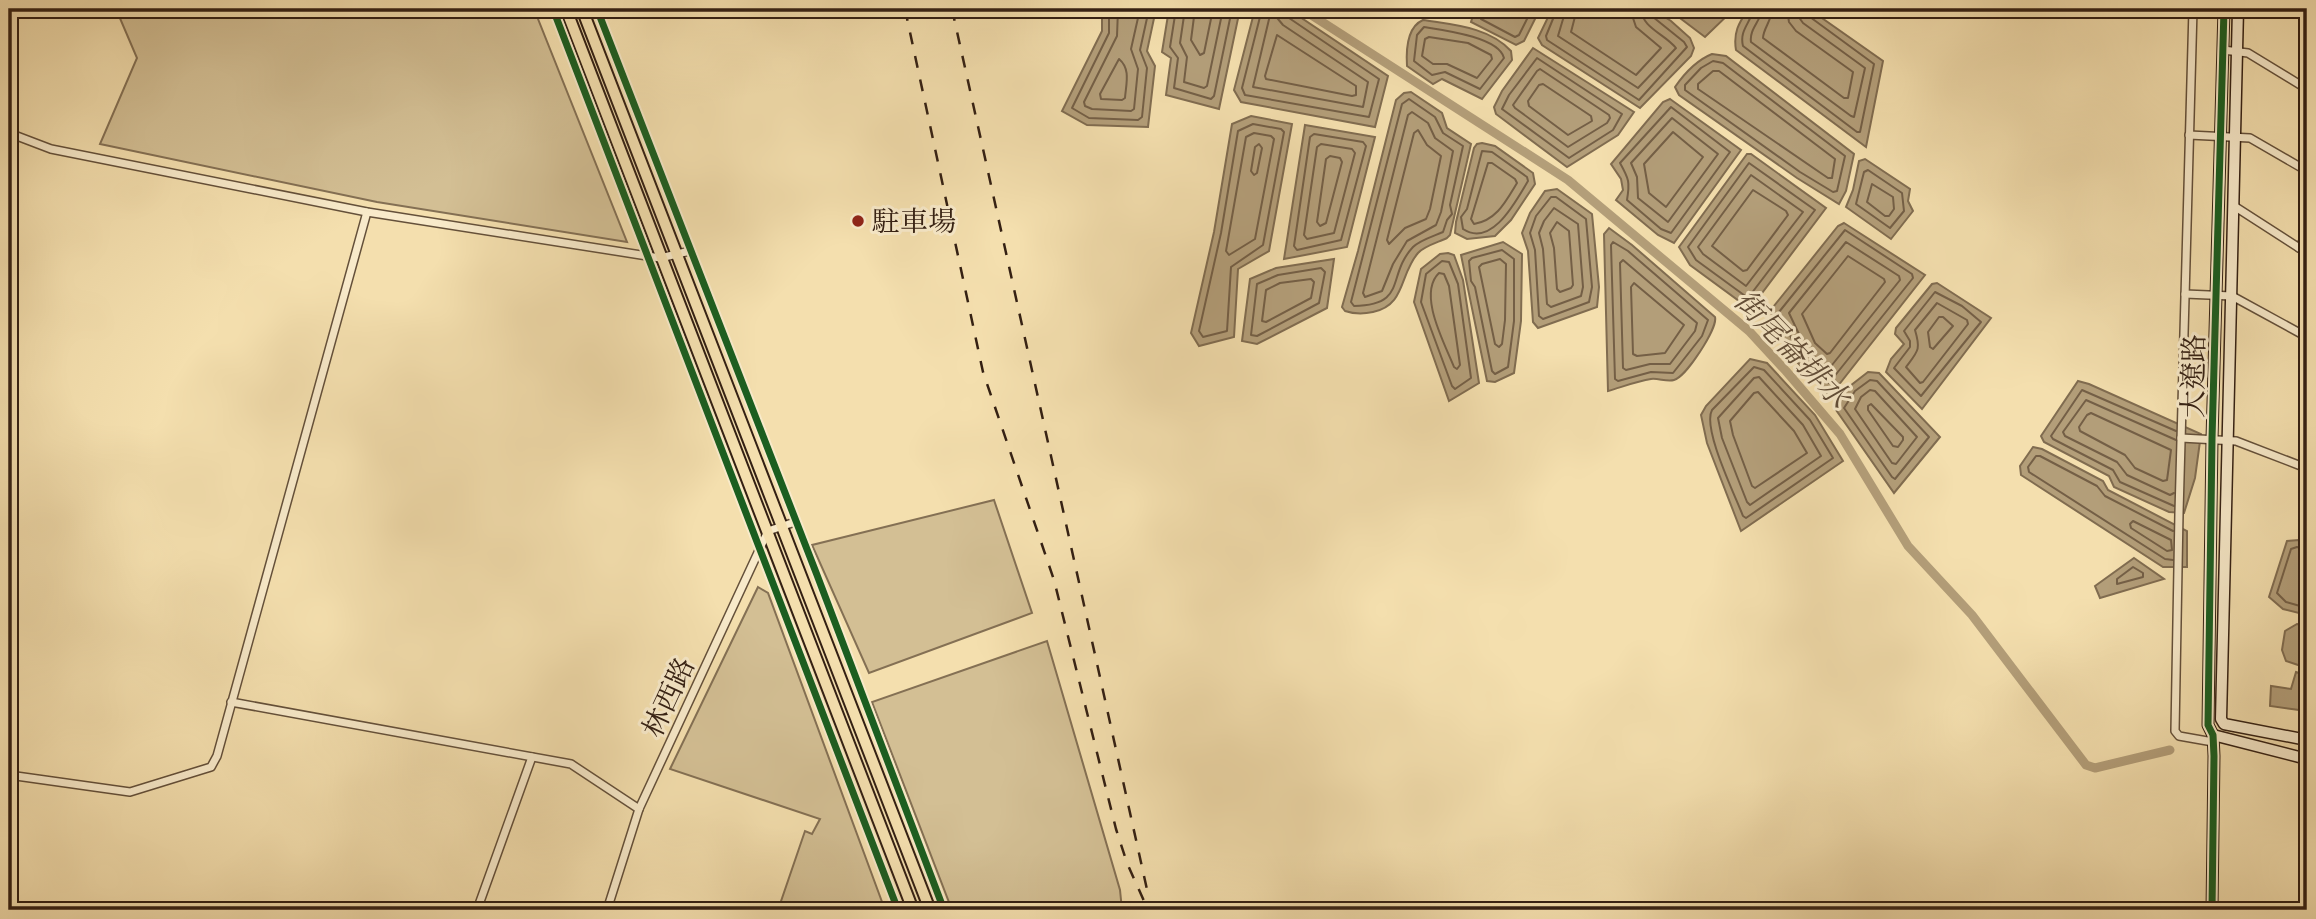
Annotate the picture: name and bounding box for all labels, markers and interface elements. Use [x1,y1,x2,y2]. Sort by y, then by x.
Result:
place label: 駐車場 [872,203,956,241]
marker: 駐車場 [850,213,866,229]
water label: 街尾崙排水 [1726,281,1861,419]
street label: 大遼路 [2174,334,2214,418]
street label: 林西路 [634,651,704,744]

